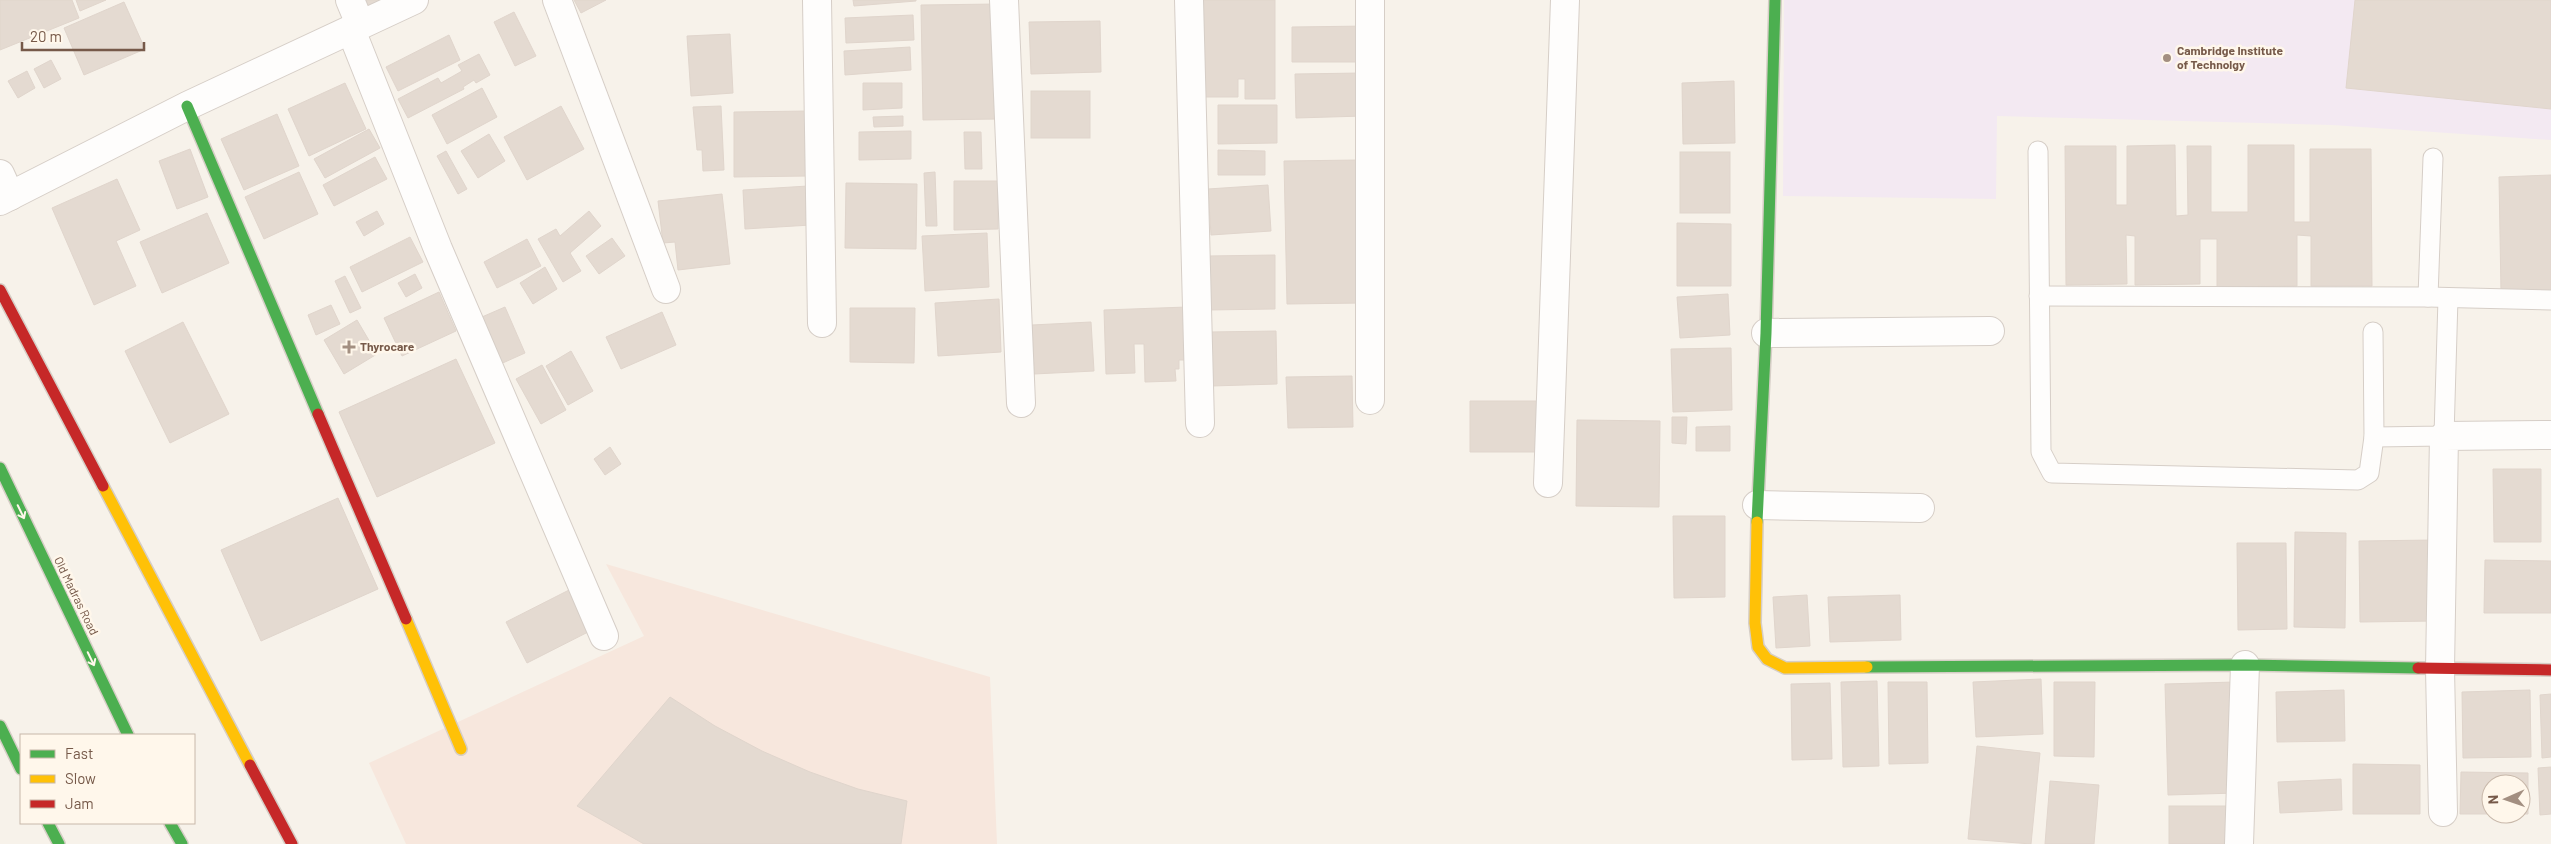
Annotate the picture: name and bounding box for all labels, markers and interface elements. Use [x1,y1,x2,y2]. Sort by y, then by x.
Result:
scale bar [22,20,145,52]
text: 20 m [30,27,62,45]
place label: Cambridge Institute of Technolgy [2177,43,2283,71]
marker: Cambridge Institute of Technolgy [2161,52,2173,64]
place label: Thyrocare [360,339,415,353]
marker: Thyrocare [342,340,356,354]
one-way arrow [17,504,26,519]
street label: Old Madras Road [52,554,102,637]
one-way arrow [87,651,96,666]
legend [20,734,195,824]
text: Fast [65,744,93,762]
text: Slow [65,769,96,787]
north arrow [2481,774,2531,824]
text: Jam [65,794,94,812]
text: N [2484,795,2501,804]

